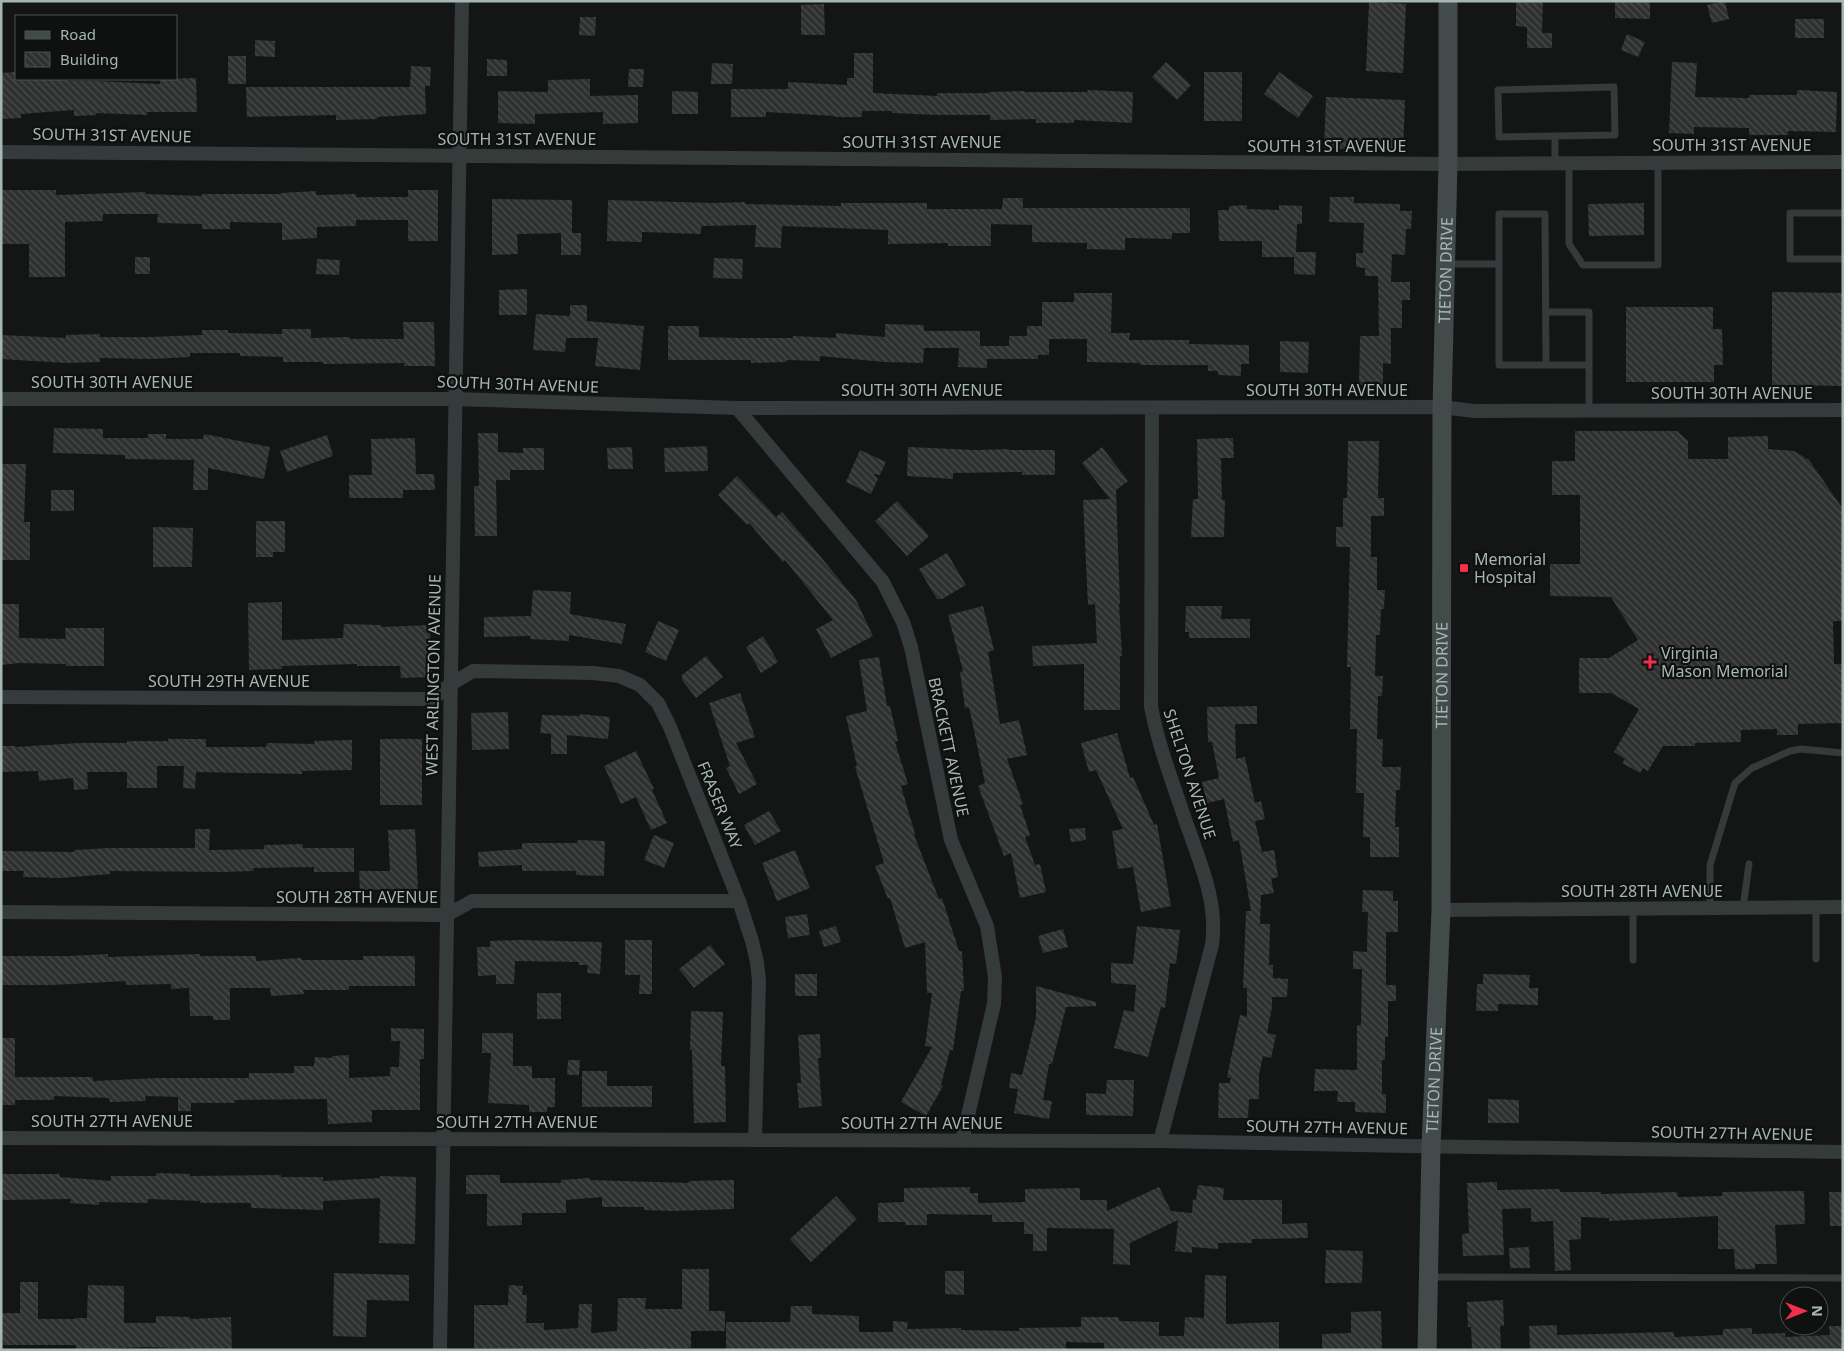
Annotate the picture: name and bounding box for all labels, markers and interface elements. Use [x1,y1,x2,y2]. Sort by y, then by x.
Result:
legend [15,15,178,80]
text: Road [60,24,96,44]
text: Building [60,49,118,69]
street label: SOUTH 31ST AVENUE [32,123,192,147]
street label: SOUTH 31ST AVENUE [438,128,596,150]
street label: SOUTH 31ST AVENUE [843,131,1001,153]
street label: SOUTH 31ST AVENUE [1653,134,1811,156]
street label: SOUTH 31ST AVENUE [1248,135,1406,157]
street label: TIETON DRIVE [1433,217,1458,324]
street label: SOUTH 30TH AVENUE [437,370,599,398]
street label: SOUTH 30TH AVENUE [31,371,193,393]
street label: SOUTH 30TH AVENUE [841,379,1003,401]
street label: SOUTH 30TH AVENUE [1246,379,1408,401]
street label: SOUTH 30TH AVENUE [1651,382,1813,404]
place label: Memorial Hospital [1474,548,1546,588]
marker: Memorial Hospital [1458,562,1470,574]
street label: WEST ARLINGTON AVENUE [420,574,446,776]
street label: TIETON DRIVE [1430,622,1453,728]
place label: Virginia Mason Memorial [1661,642,1788,682]
marker: Virginia Mason Memorial [1643,655,1657,669]
street label: SOUTH 29TH AVENUE [148,670,310,692]
street label: BRACKETT AVENUE [923,675,975,819]
street label: SHELTON AVENUE [1159,706,1221,842]
street label: FRASER WAY [692,758,748,853]
street label: SOUTH 28TH AVENUE [1561,880,1723,902]
street label: SOUTH 28TH AVENUE [276,886,438,908]
street label: TIETON DRIVE [1421,1027,1447,1134]
street label: SOUTH 27TH AVENUE [31,1110,193,1132]
street label: SOUTH 27TH AVENUE [436,1111,598,1133]
street label: SOUTH 27TH AVENUE [841,1112,1003,1134]
street label: SOUTH 27TH AVENUE [1246,1115,1408,1139]
street label: SOUTH 27TH AVENUE [1651,1121,1813,1145]
north arrow [1779,1286,1829,1336]
text: N [1808,1305,1827,1317]

